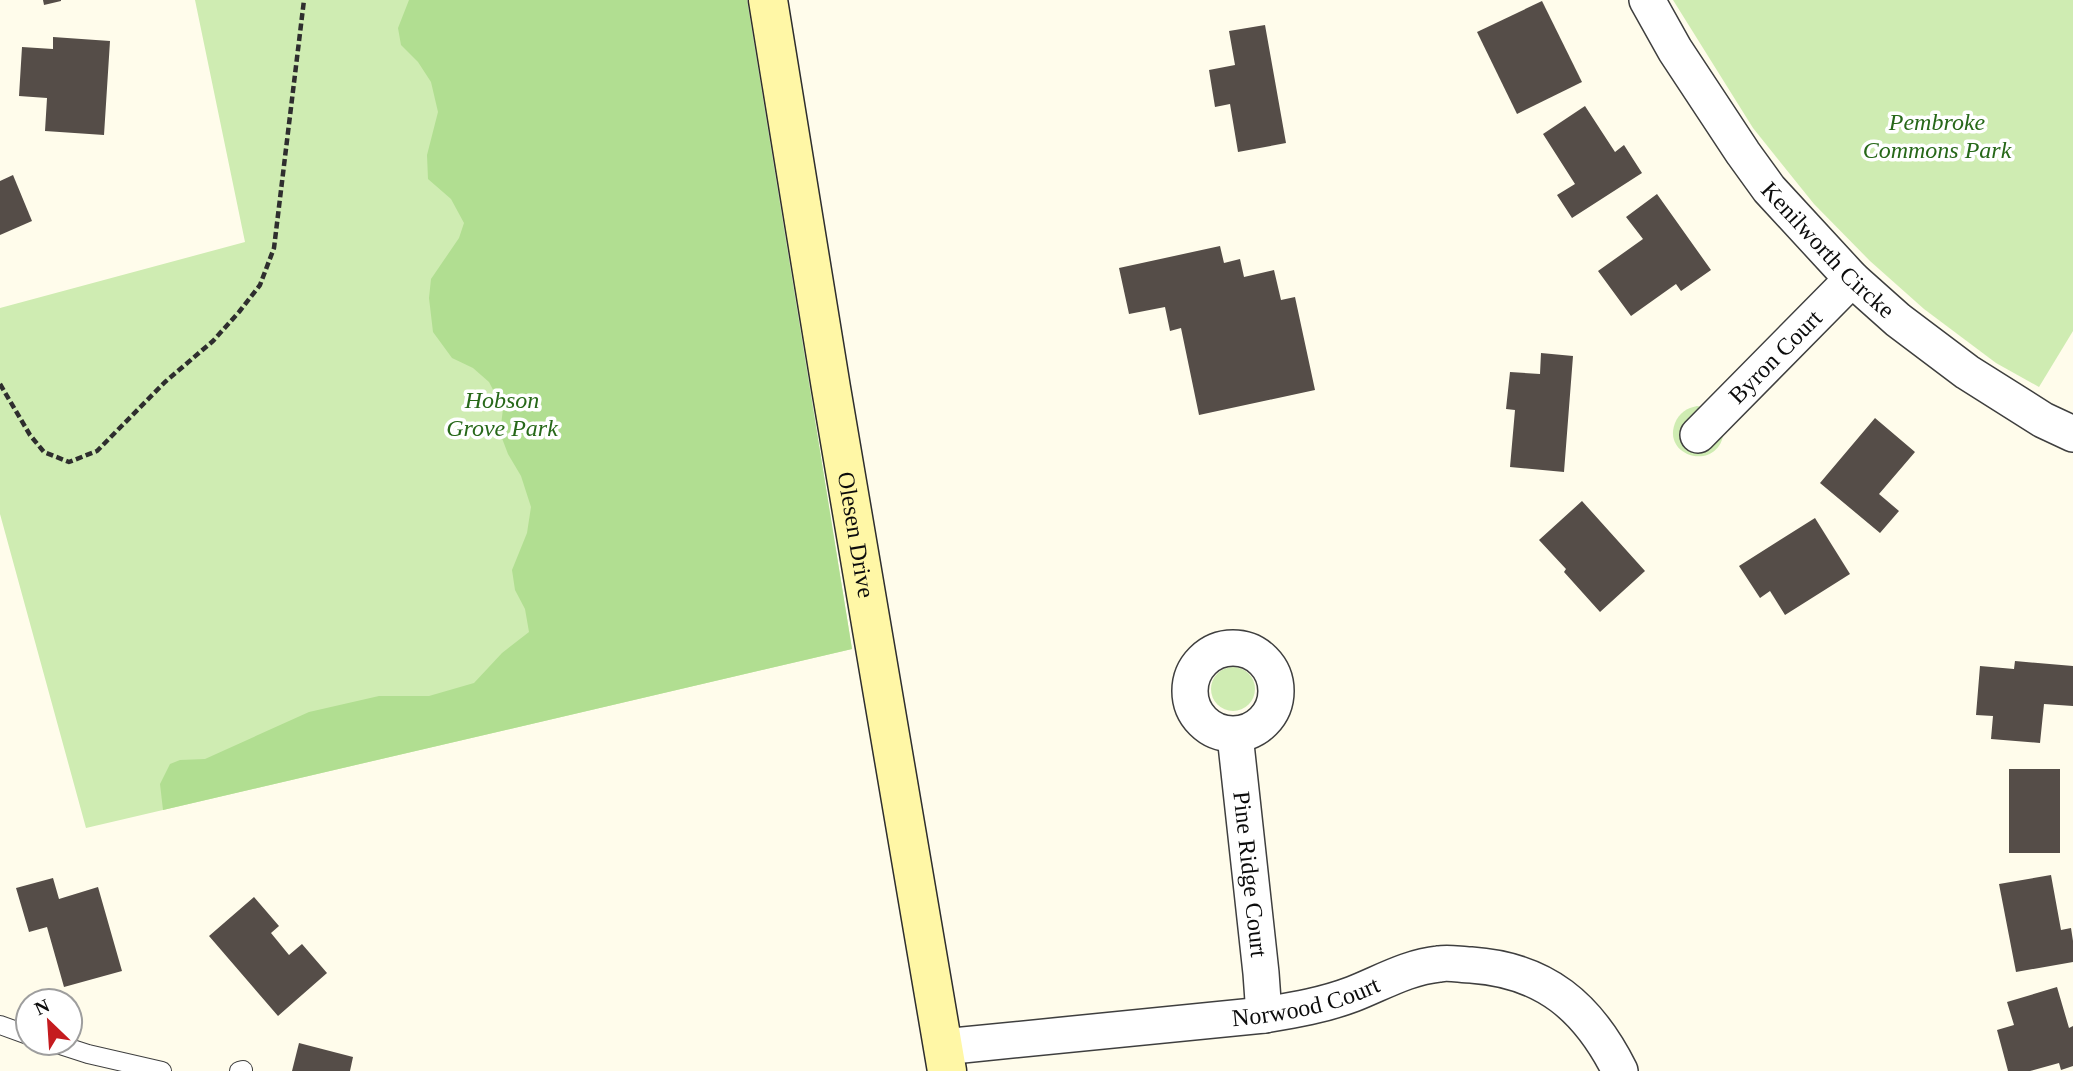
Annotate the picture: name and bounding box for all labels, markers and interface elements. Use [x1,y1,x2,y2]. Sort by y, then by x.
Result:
park label: Pembroke Commons Park [1863,109,2012,163]
street label: Kenilworth Circke [1756,177,1900,323]
street label: Byron Court [1724,304,1827,409]
park label: Hobson Grove Park [446,387,558,441]
street label: Olesen Drive [832,470,879,600]
street label: Pine Ridge Court [1228,790,1272,959]
street label: Norwood Court [1231,971,1384,1031]
north arrow [14,987,84,1057]
text: N [31,995,53,1019]

